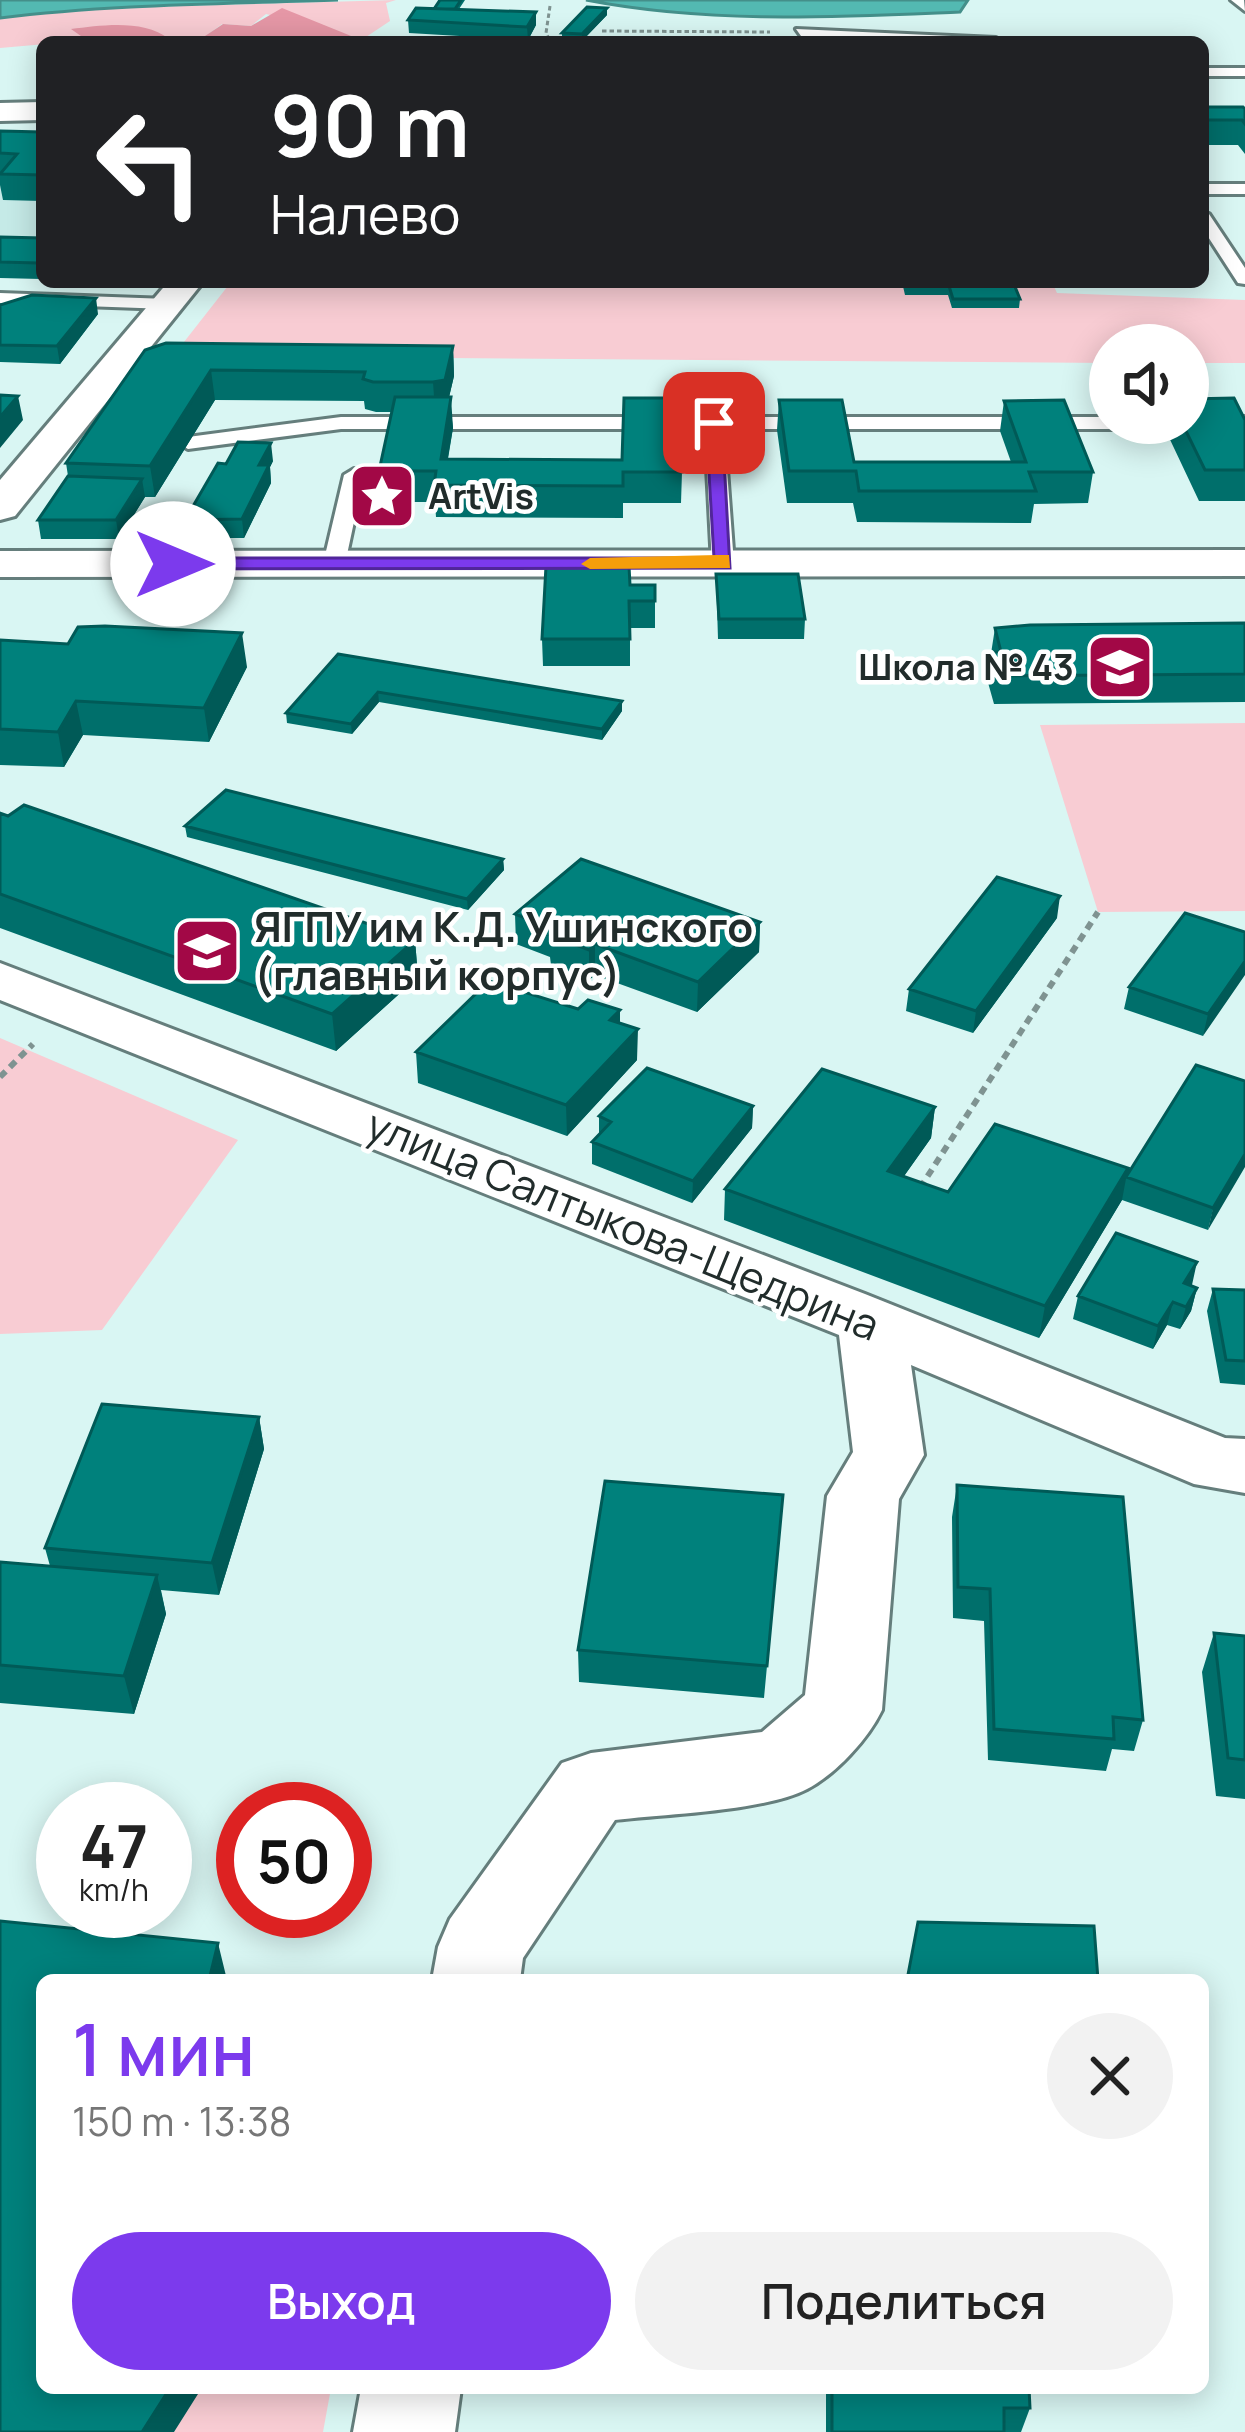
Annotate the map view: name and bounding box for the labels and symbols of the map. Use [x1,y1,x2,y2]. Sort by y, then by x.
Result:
pin [663,372,765,474]
place icon: ArtVis [347,461,417,531]
place label: ArtVis [428,471,534,520]
position arrow [110,501,236,627]
school or university icon: Школа № 43 [1085,632,1155,702]
place label: Школа № 43 [858,642,1074,691]
place label: ЯГПУ им К.Д. Ушинского (главный корпус) [254,897,753,1003]
school or university icon: ЯГПУ им К.Д. Ушинского (главный корпус) [172,916,242,986]
street label: улица Салтыкова-Щедрина [358,1095,888,1354]
speed limit sign: 50 [216,1782,372,1938]

